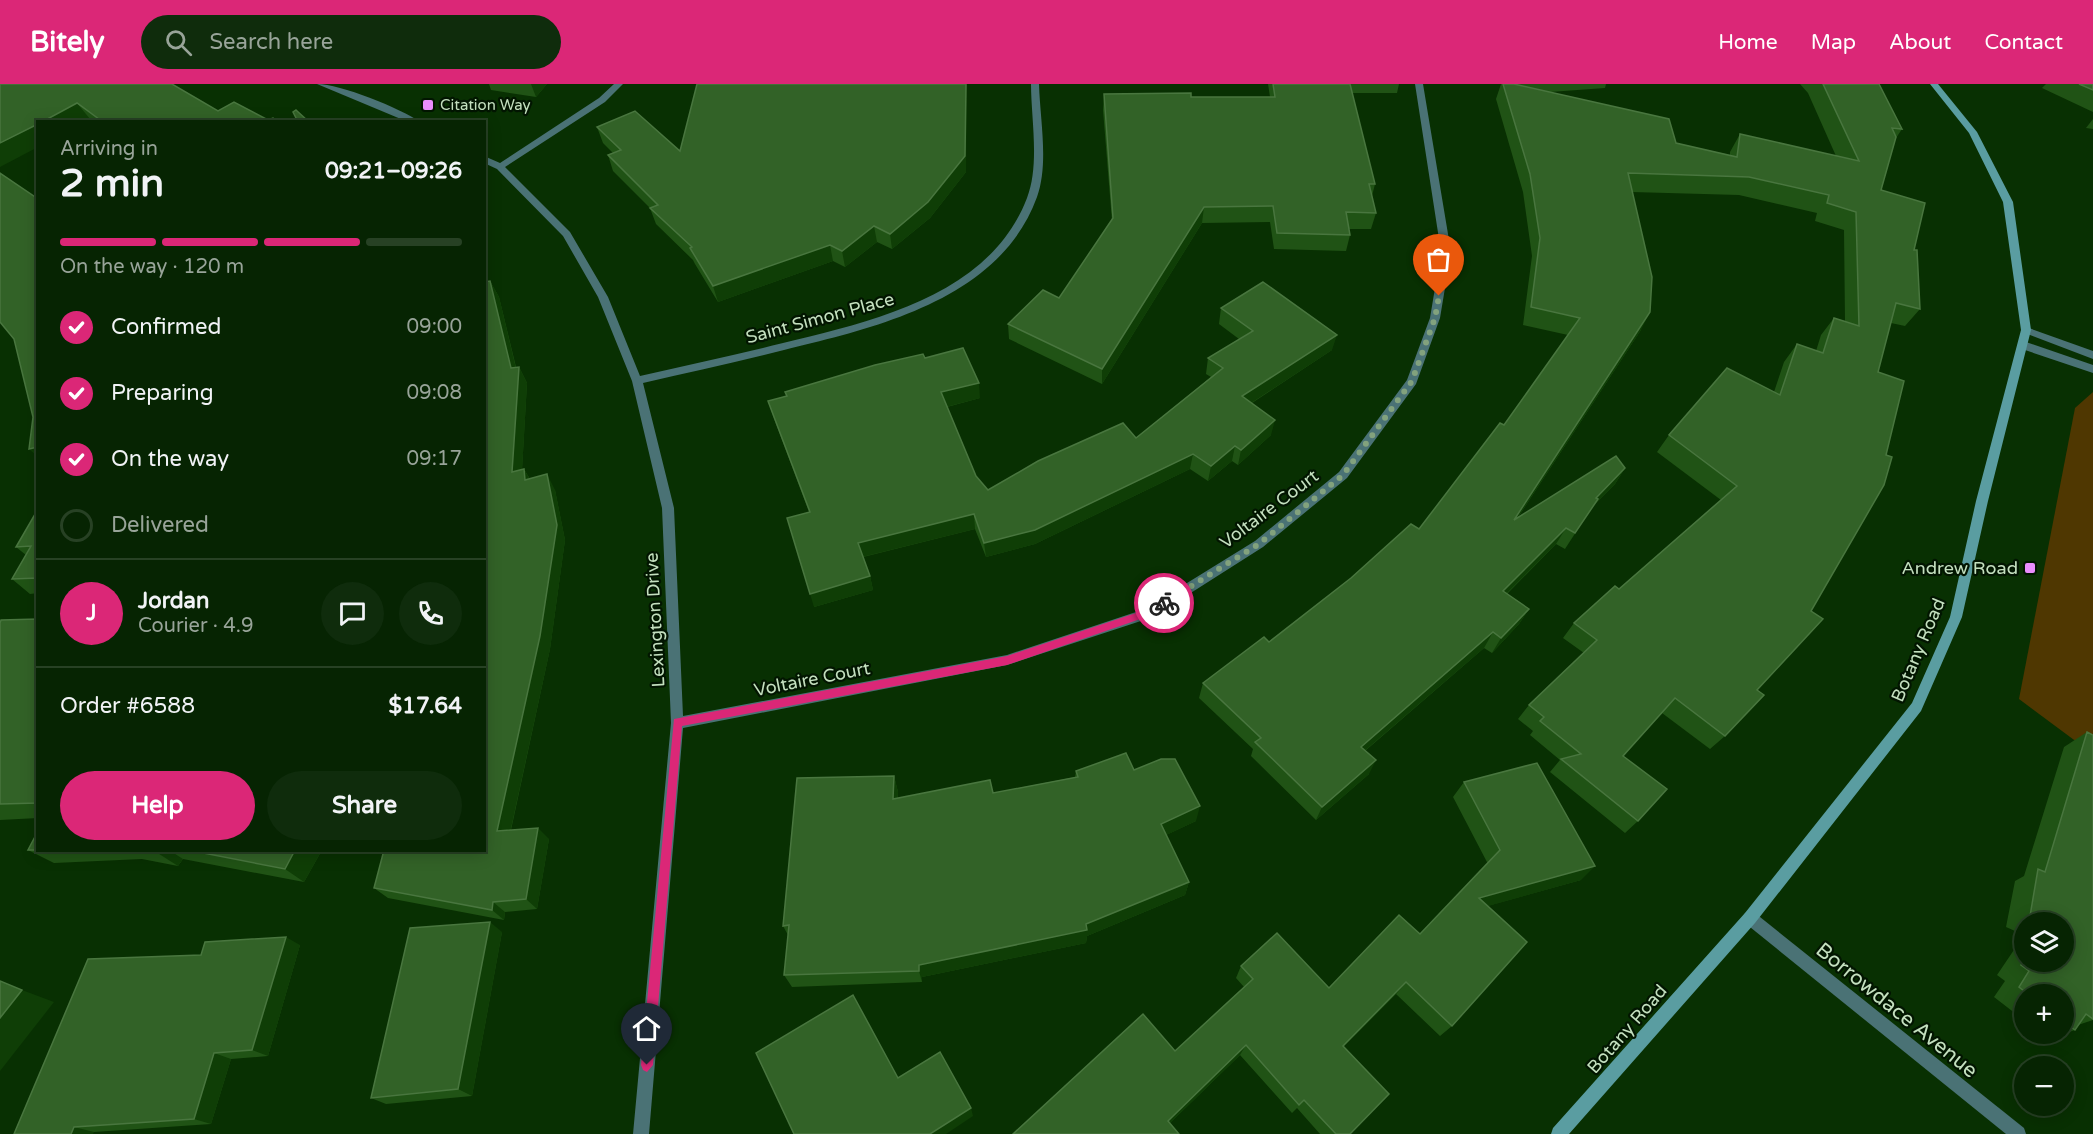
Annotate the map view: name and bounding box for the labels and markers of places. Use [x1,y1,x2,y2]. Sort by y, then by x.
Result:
place label: Citation Way [440,96,531,114]
marker: Citation Way [421,98,435,112]
pin [1413,234,1464,296]
place label: Andrew Road [1901,557,2018,579]
marker: Andrew Road [2023,561,2037,575]
pin [621,1003,672,1065]

